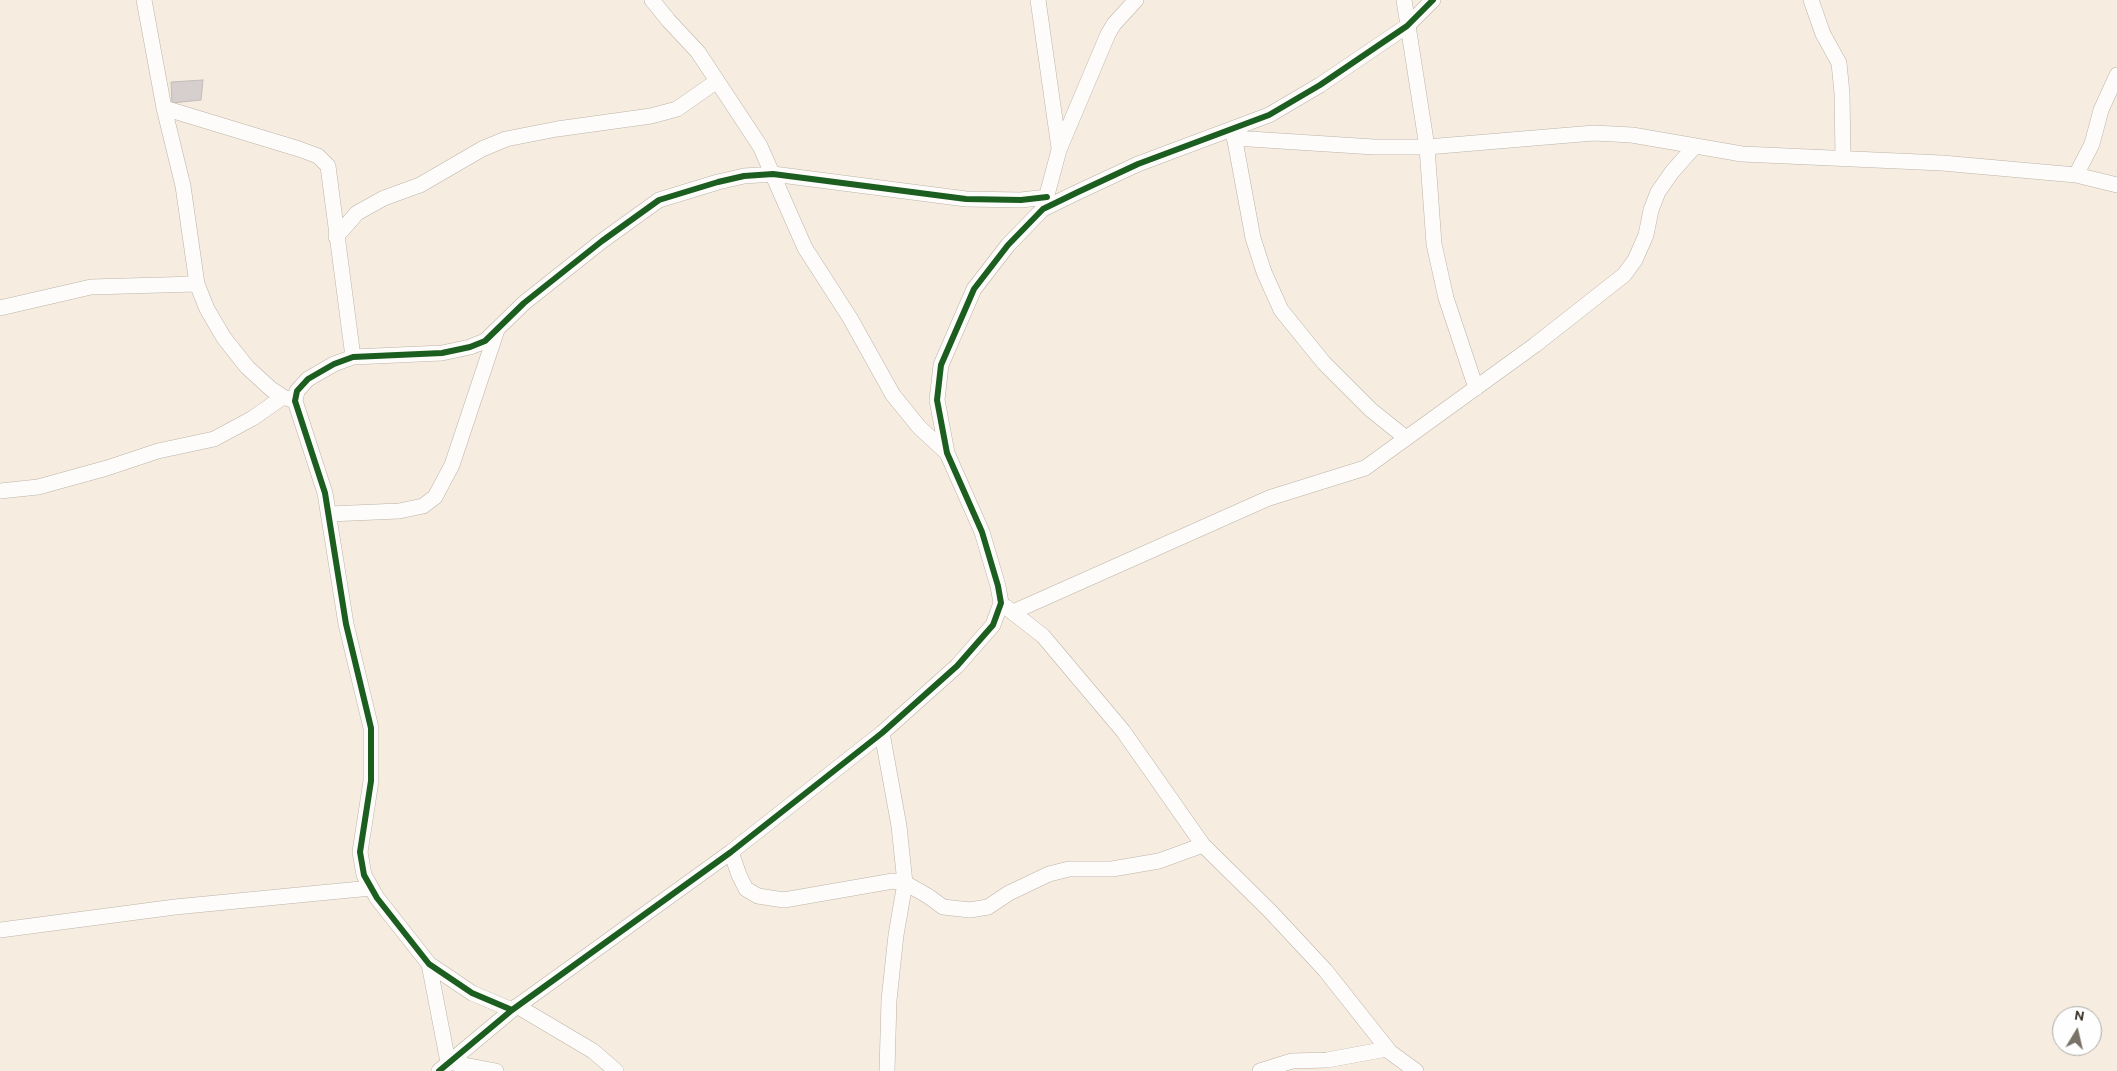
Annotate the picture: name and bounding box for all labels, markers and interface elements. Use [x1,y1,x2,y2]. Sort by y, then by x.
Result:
north arrow [2052,1006,2102,1056]
text: N [2073,1007,2086,1026]

